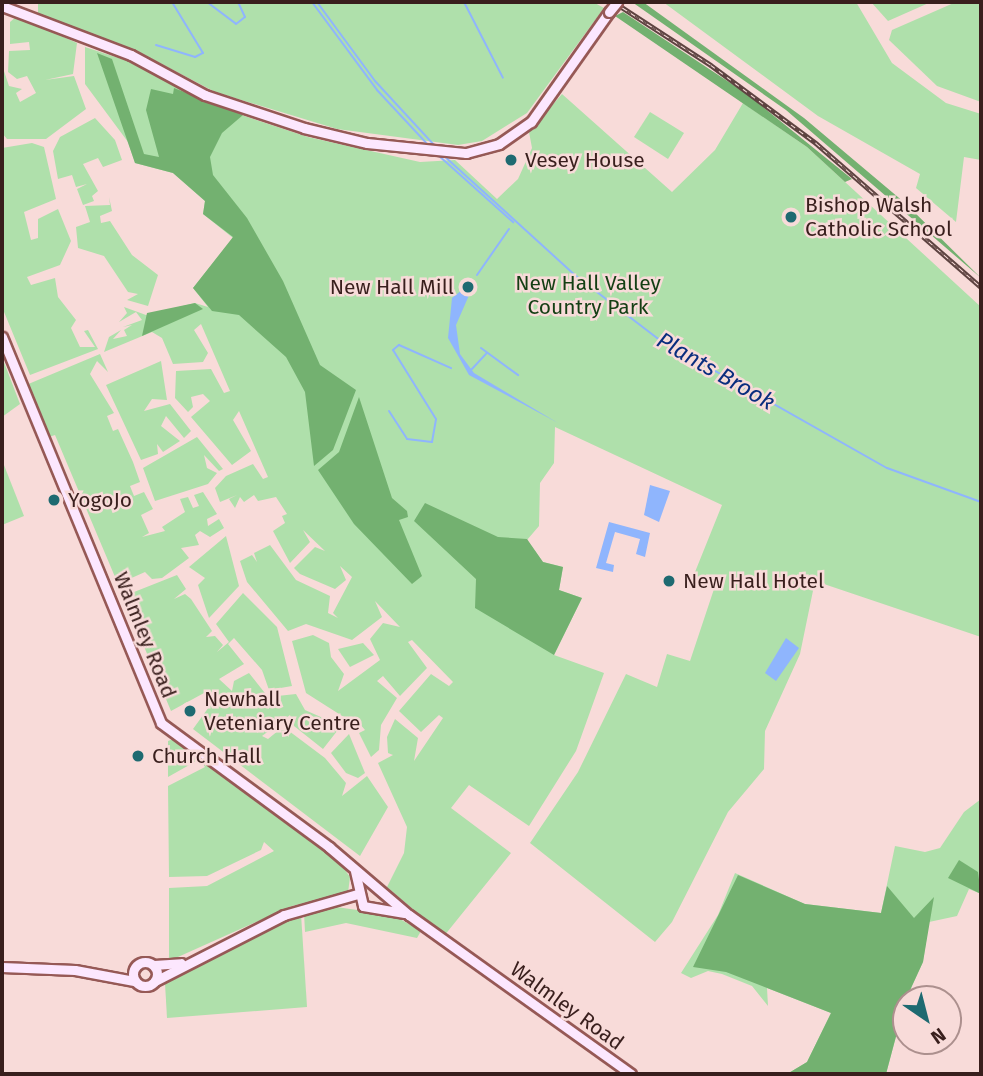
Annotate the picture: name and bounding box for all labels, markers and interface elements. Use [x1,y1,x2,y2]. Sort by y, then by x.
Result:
place label: Vesey House [525,147,645,173]
marker: Vesey House [503,152,519,168]
place label: Bishop Walsh Catholic School [805,192,952,242]
marker: Bishop Walsh Catholic School [783,209,799,225]
park label: New Hall Valley Country Park [515,270,661,320]
place label: New Hall Mill [330,274,454,300]
marker: New Hall Mill [460,279,476,295]
water label: Plants Brook [652,326,780,416]
place label: YogoJo [68,487,132,513]
marker: YogoJo [46,492,62,508]
street label: Walmley Road [108,568,182,702]
place label: New Hall Hotel [683,568,824,594]
marker: New Hall Hotel [661,573,677,589]
place label: Newhall Veteniary Centre [204,686,361,736]
marker: Newhall Veteniary Centre [182,703,198,719]
place label: Church Hall [152,743,261,769]
marker: Church Hall [130,748,146,764]
street label: Walmley Road [505,956,629,1056]
north arrow [892,985,962,1055]
text: N [926,1023,950,1049]

